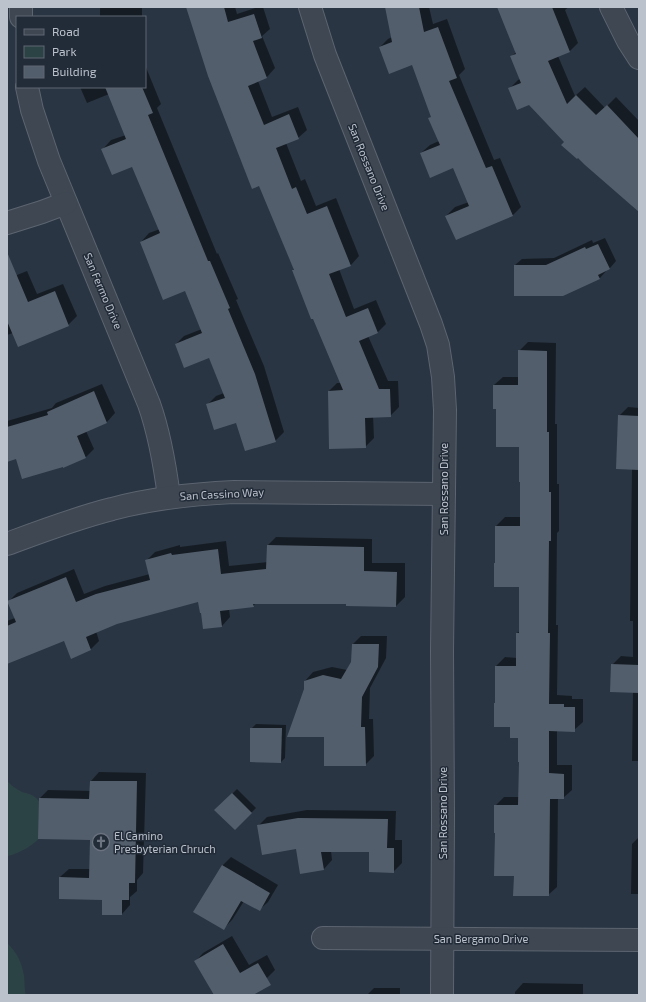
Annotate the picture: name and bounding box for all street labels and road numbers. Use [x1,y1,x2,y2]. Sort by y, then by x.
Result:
street label: San Rossano Drive [346,122,393,212]
street label: San Fermo Drive [82,251,125,331]
street label: San Rossano Drive [437,443,450,535]
street label: San Cassino Way [180,485,265,502]
street label: San Rossano Drive [436,767,449,859]
street label: San Bergamo Drive [434,932,528,945]

